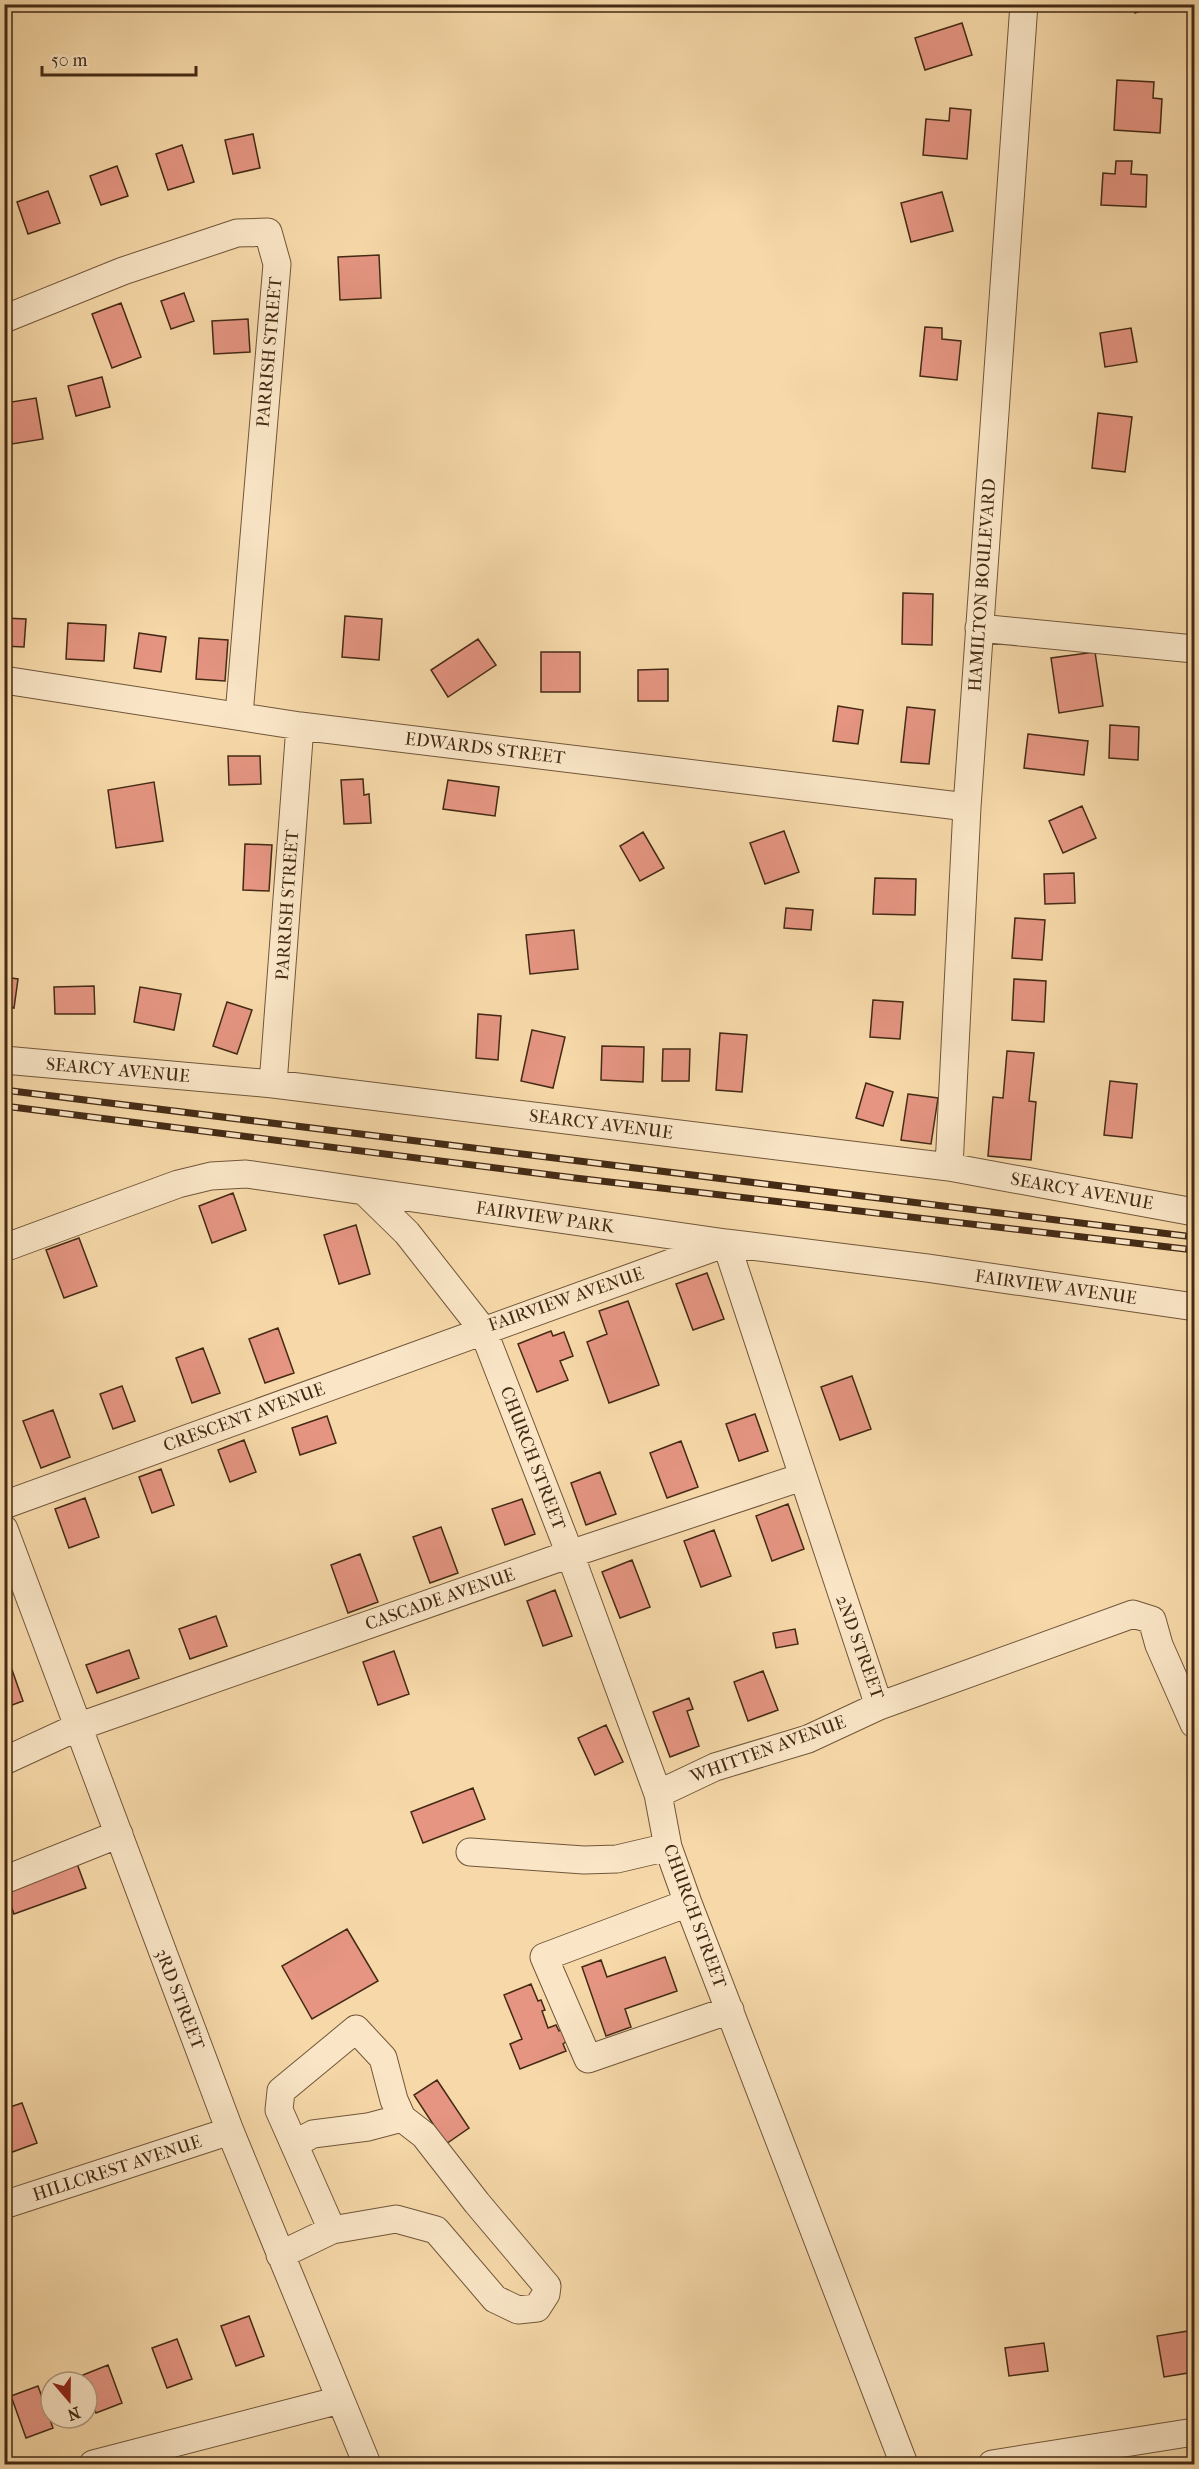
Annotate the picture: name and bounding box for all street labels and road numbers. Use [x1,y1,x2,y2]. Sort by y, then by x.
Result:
street label: PARRISH STREET [252,275,287,428]
street label: HAMILTON BOULEVARD [965,478,1000,692]
street label: EDWARDS STREET [404,728,567,769]
street label: PARRISH STREET [272,828,303,981]
street label: SEARCY AVENUE [45,1054,191,1087]
street label: SEARCY AVENUE [528,1105,674,1144]
street label: SEARCY AVENUE [1009,1169,1155,1214]
street label: FAIRVIEW PARK [474,1197,616,1238]
street label: FAIRVIEW AVENUE [486,1263,647,1336]
street label: FAIRVIEW AVENUE [974,1266,1138,1309]
street label: CRESCENT AVENUE [161,1379,328,1456]
street label: CHURCH STREET [496,1384,570,1534]
street label: CASCADE AVENUE [362,1564,518,1635]
street label: 2ND STREET [831,1592,888,1703]
street label: WHITTEN AVENUE [687,1712,849,1788]
street label: CHURCH STREET [659,1841,731,1992]
street label: 3RD STREET [151,1946,209,2054]
street label: HILLCREST AVENUE [30,2131,204,2206]

